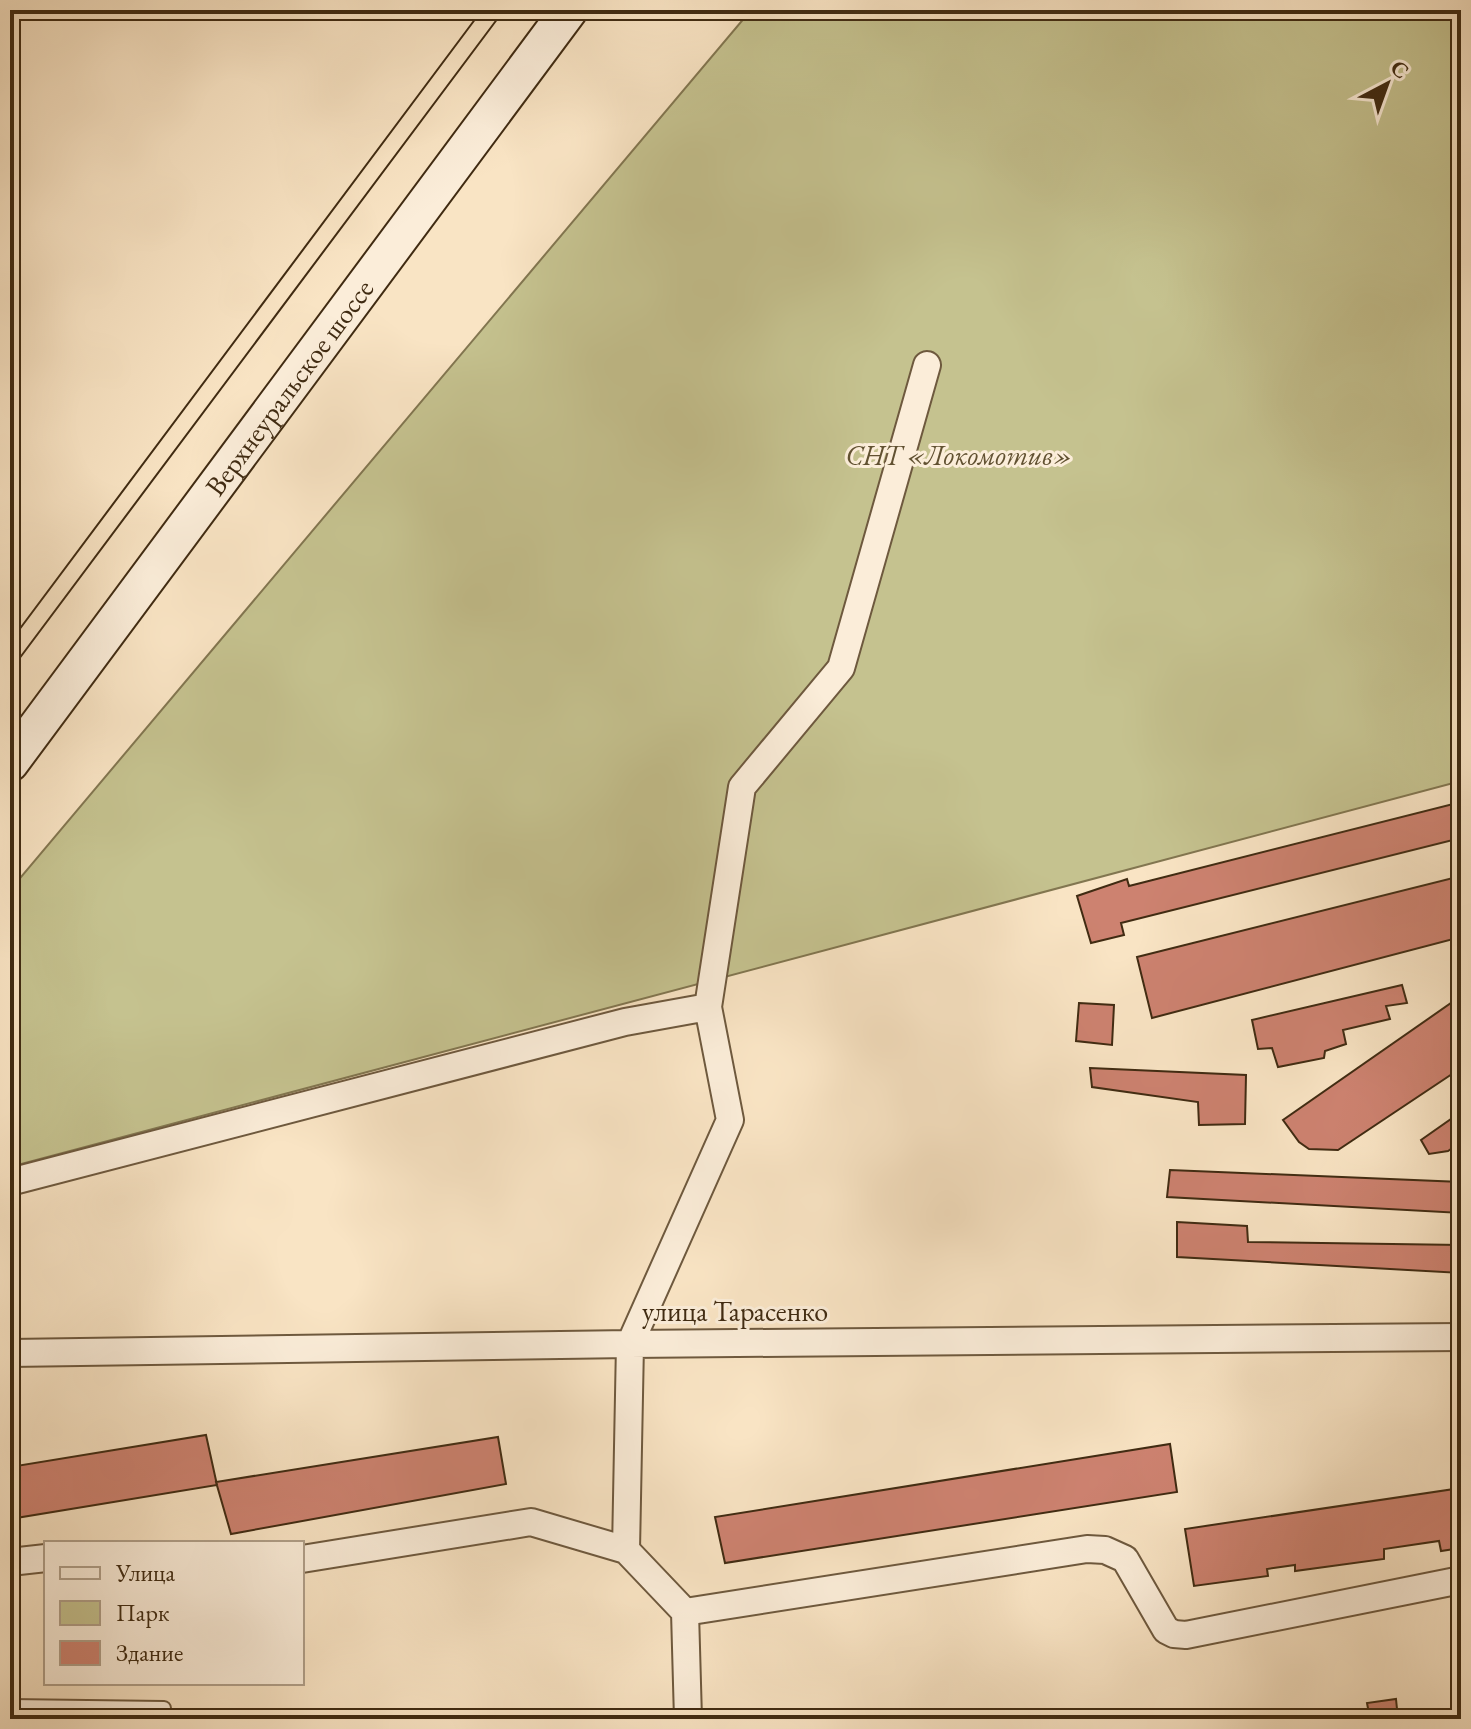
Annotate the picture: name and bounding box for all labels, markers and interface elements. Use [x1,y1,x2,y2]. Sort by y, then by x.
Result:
north arrow [1347,44,1427,124]
text: С [1384,53,1415,85]
street label: Верхнеуральское шоссе [197,272,381,503]
park label: СНТ «Локомотив» [845,437,1073,473]
street label: улица Тарасенко [642,1293,828,1329]
legend [44,1541,304,1685]
text: Улица [115,1557,175,1588]
text: Парк [116,1597,170,1628]
text: Здание [116,1637,183,1668]

